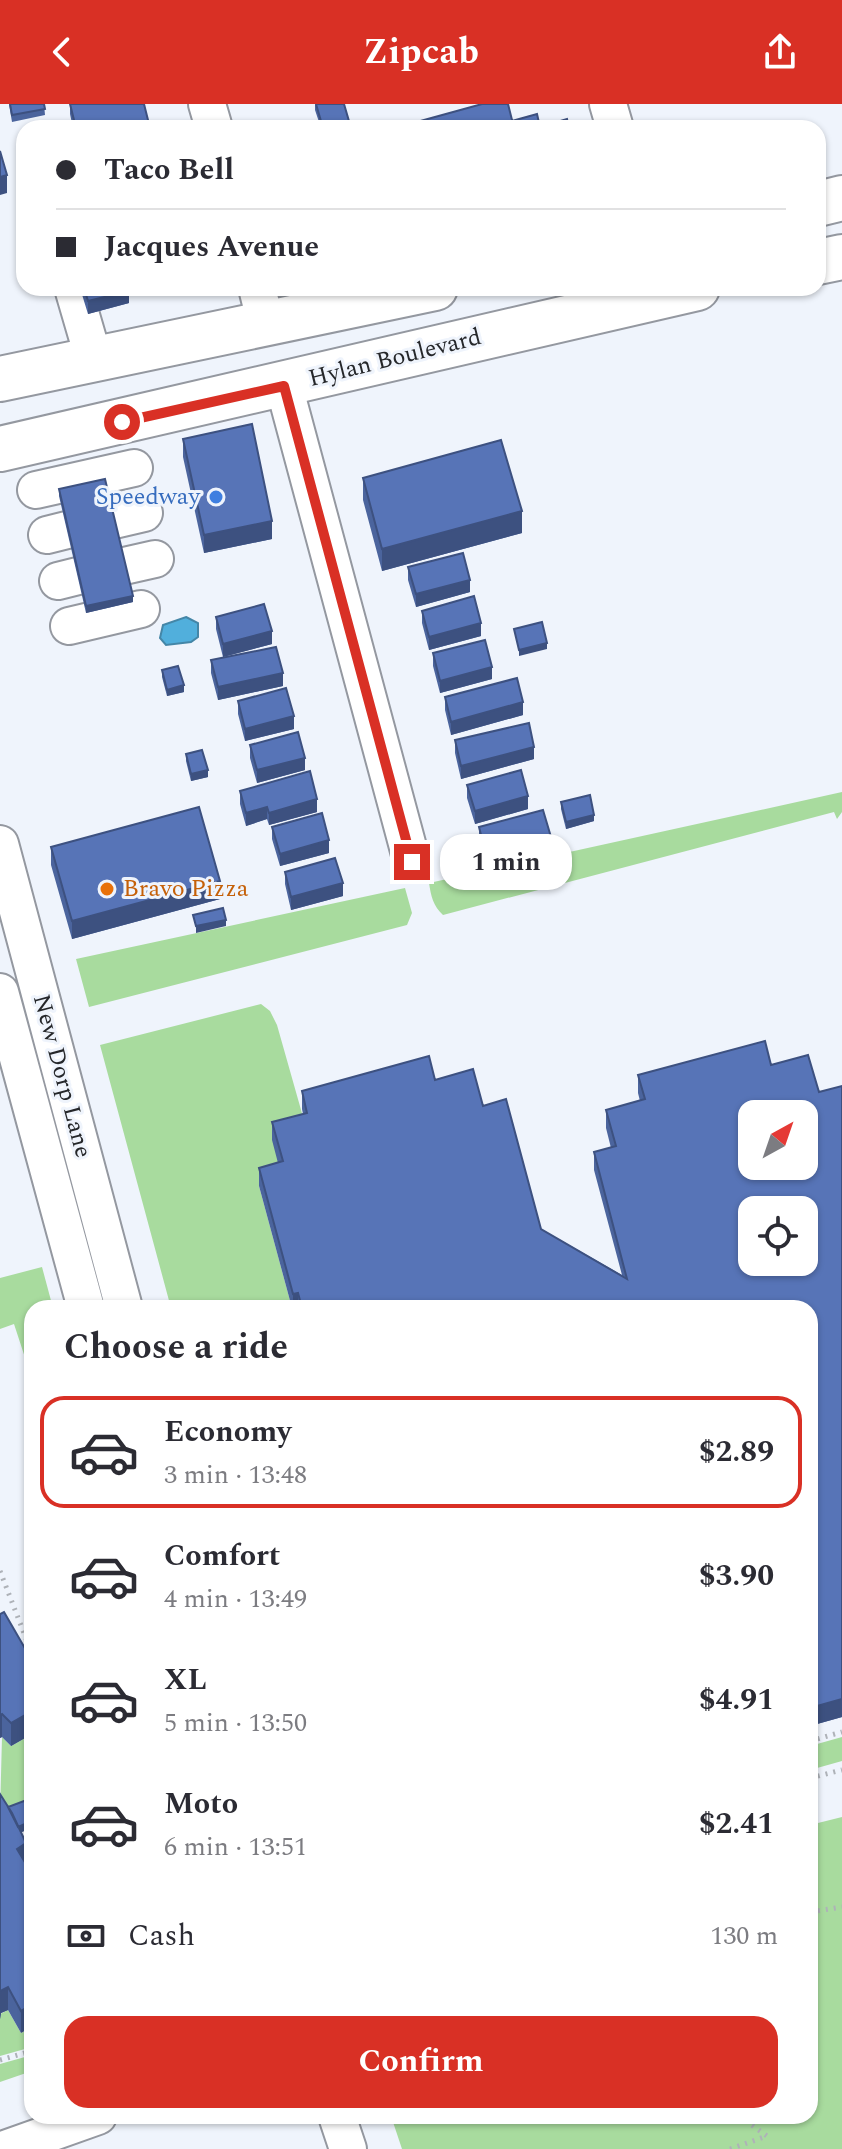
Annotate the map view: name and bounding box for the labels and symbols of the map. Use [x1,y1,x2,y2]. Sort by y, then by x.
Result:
street label: Hylan Boulevard [305,319,485,397]
route start [104,404,140,440]
place label: Speedway [96,479,201,515]
marker: Speedway [207,488,225,506]
callout: 1 min [440,834,572,890]
route end [394,844,430,880]
place label: Bravo Pizza [123,871,249,907]
marker: Bravo Pizza [98,880,116,898]
street label: New Dorp Lane [23,990,101,1162]
north arrow [738,1100,818,1180]

